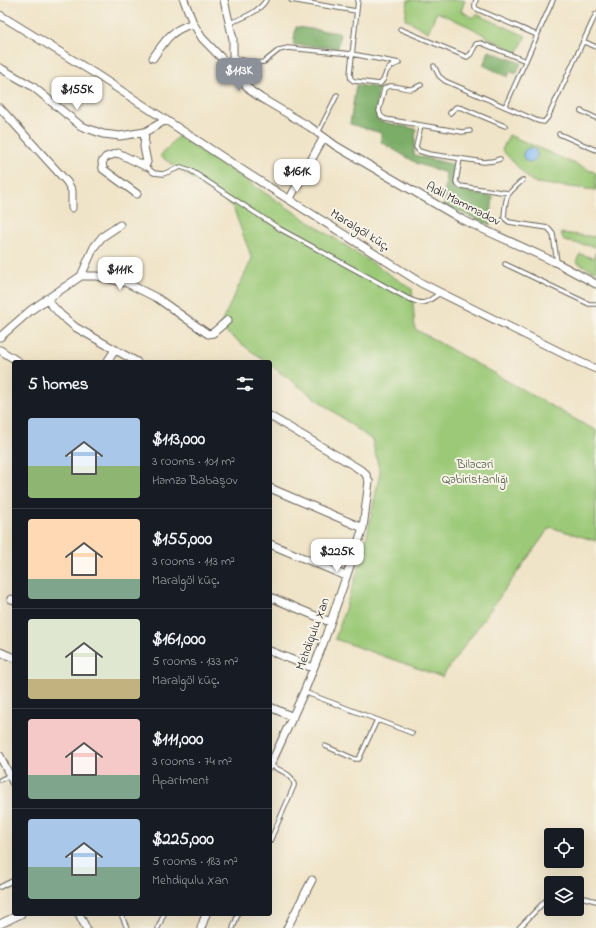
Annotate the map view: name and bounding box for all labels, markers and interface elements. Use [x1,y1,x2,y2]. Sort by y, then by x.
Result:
pin: $113K [211,58,267,92]
text: $113K [225,61,253,80]
pin: $155K [49,77,105,111]
text: $155K [60,80,94,99]
pin: $161K [269,159,325,193]
text: $161K [283,162,311,181]
street label: Adil Məmmədov [422,177,504,231]
street label: Maralgöl küç. [326,204,394,257]
pin: $111K [92,257,148,291]
text: $111K [107,260,133,279]
text: 5 homes [28,372,88,397]
icon: filters [234,373,256,395]
text: $113,000 [152,427,205,452]
icon: home [60,434,108,482]
text: 3 rooms · 101 m² [152,452,235,471]
park label: Biləcəri Qəbiristanlığı [442,455,508,490]
text: Həmzə Babaşov [152,471,238,490]
text: $155,000 [152,527,212,552]
icon: home [60,535,108,583]
pin: $225K [309,539,365,573]
text: $225K [320,542,354,561]
text: 3 rooms · 113 m² [152,552,235,571]
text: Maralgöl küç. [152,571,219,590]
street label: Mehdiqulu Xan [291,595,335,673]
text: $161,000 [152,627,206,652]
icon: home [60,635,108,683]
text: 5 rooms · 133 m² [152,652,238,671]
text: Maralgöl küç. [152,671,219,690]
text: $111,000 [152,727,203,752]
icon: home [60,735,108,783]
text: 3 rooms · 74 m² [152,752,232,771]
text: Apartment [152,771,209,790]
text: $225,000 [152,827,214,852]
map controls [544,828,584,916]
button: locate [544,828,584,868]
icon: home [60,835,108,883]
text: 5 rooms · 183 m² [152,852,238,871]
text: Mehdiqulu Xan [152,871,228,890]
button: layers [544,876,584,916]

